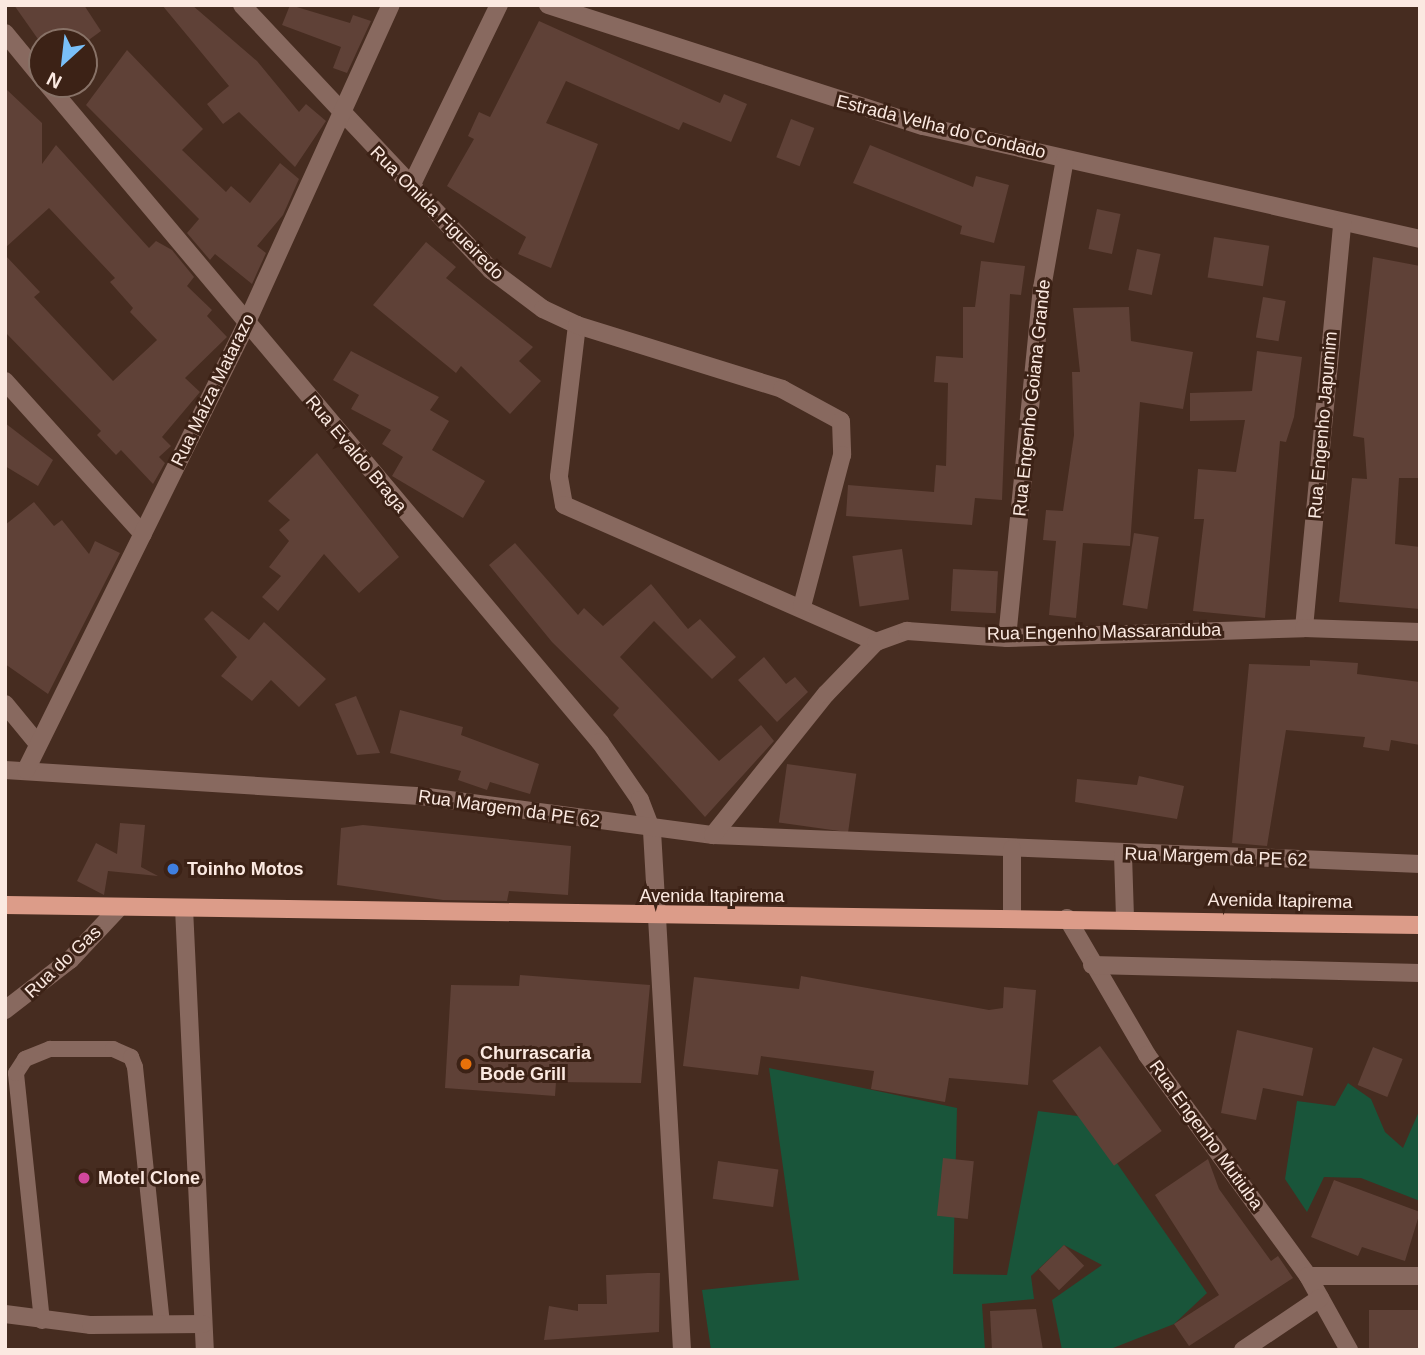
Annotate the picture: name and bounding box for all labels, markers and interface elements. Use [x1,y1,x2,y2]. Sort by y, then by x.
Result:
north arrow [28,28,98,98]
text: N [43,68,65,93]
street label: Estrada Velha do Condado [834,90,1048,164]
street label: Rua Onilda Figueiredo [366,142,508,284]
street label: Rua Engenho Goiana Grande [1009,278,1055,518]
street label: Rua Maíza Matarazo [167,310,259,470]
street label: Rua Engenho Japumim [1304,330,1342,520]
street label: Rua Evaldo Braga [301,391,411,517]
street label: Rua Engenho Massaranduba [987,619,1221,645]
street label: Rua Margem da PE 62 [417,786,601,832]
street label: Rua Margem da PE 62 [1124,843,1308,871]
place label: Toinho Motos [187,858,304,880]
marker: Toinho Motos [165,861,181,877]
street label: Avenida Itapirema [640,885,784,907]
street label: Avenida Itapirema [1207,889,1353,913]
street label: Rua do Gas [21,921,105,1003]
place label: Churrascaria Bode Grill [480,1043,591,1086]
marker: Churrascaria Bode Grill [458,1056,474,1072]
street label: Rua Engenho Mutiuba [1145,1056,1267,1214]
place label: Motel Clone [98,1167,200,1189]
marker: Motel Clone [76,1170,92,1186]

